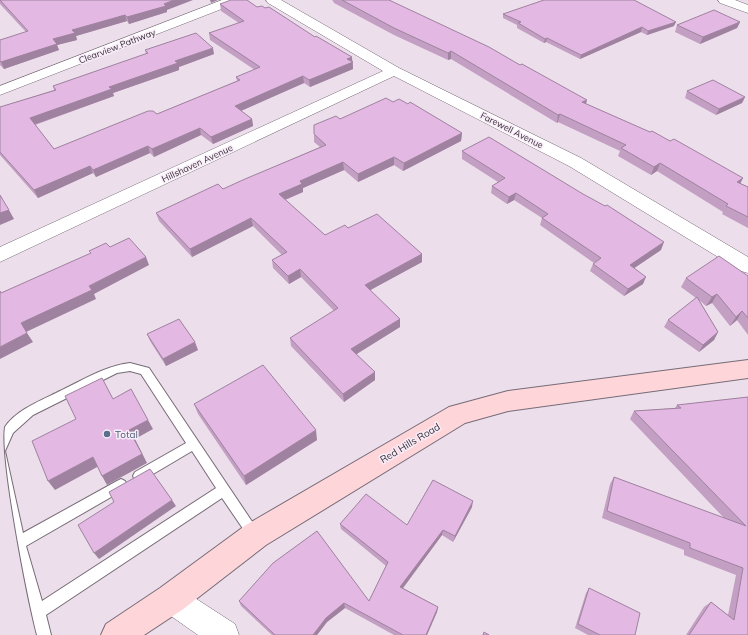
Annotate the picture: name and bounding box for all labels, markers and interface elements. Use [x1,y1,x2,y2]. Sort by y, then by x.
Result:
street label: Clearview Pathway [77,26,158,67]
street label: Farewell Avenue [479,109,545,151]
street label: Hillshaven Avenue [160,142,234,184]
street label: Red Hills Road [378,420,442,466]
place label: Total [115,428,138,441]
marker: Total [102,429,112,439]

